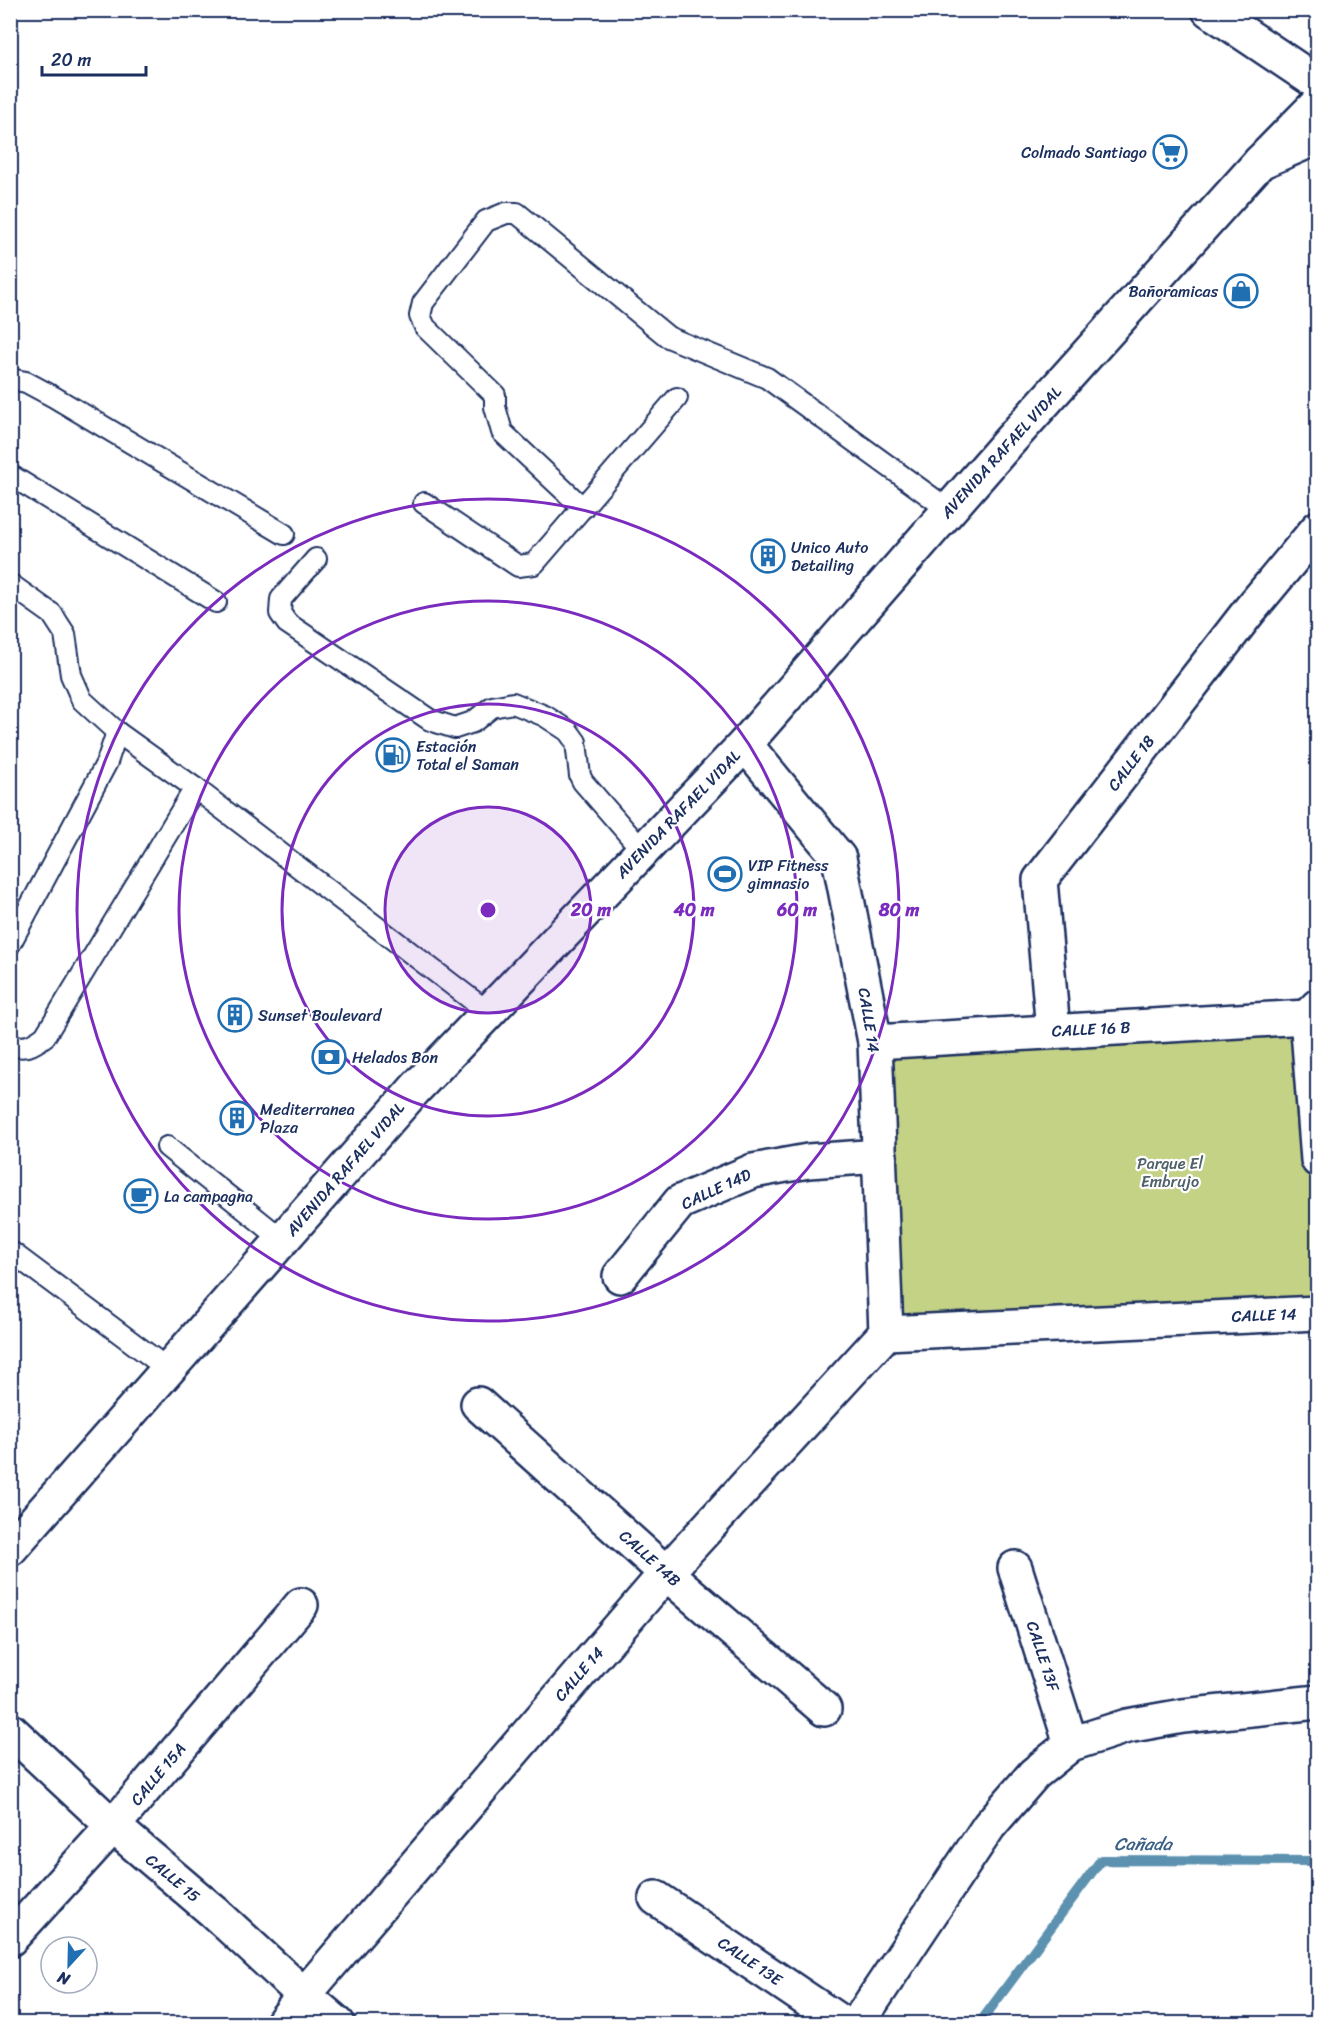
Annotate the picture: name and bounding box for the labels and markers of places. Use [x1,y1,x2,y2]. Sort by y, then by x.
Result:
supermarket icon: Colmado Santiago [1152,134,1188,170]
place label: Colmado Santiago [1021,138,1147,167]
shop icon: Bañoramicas [1223,273,1259,309]
place label: Bañoramicas [1128,277,1219,306]
place label: Unico Auto Detailing [791,533,868,580]
building icon: Unico Auto Detailing [750,538,786,574]
place label: Estación Total el Saman [416,732,519,779]
fuel station icon: Estación Total el Saman [375,737,411,773]
place label: VIP Fitness gimnasio [746,851,829,898]
sports icon: VIP Fitness gimnasio [707,856,743,892]
centre of rings [478,900,498,920]
building icon: Sunset Boulevard [217,997,253,1033]
place label: Sunset Boulevard [258,1001,383,1030]
bank icon: Helados Bon [311,1039,347,1075]
place label: Helados Bon [352,1043,438,1072]
place label: Mediterranea Plaza [260,1095,355,1142]
building icon: Mediterranea Plaza [219,1100,255,1136]
cafe icon: La campagna [123,1178,159,1214]
place label: La campagna [164,1182,253,1211]

